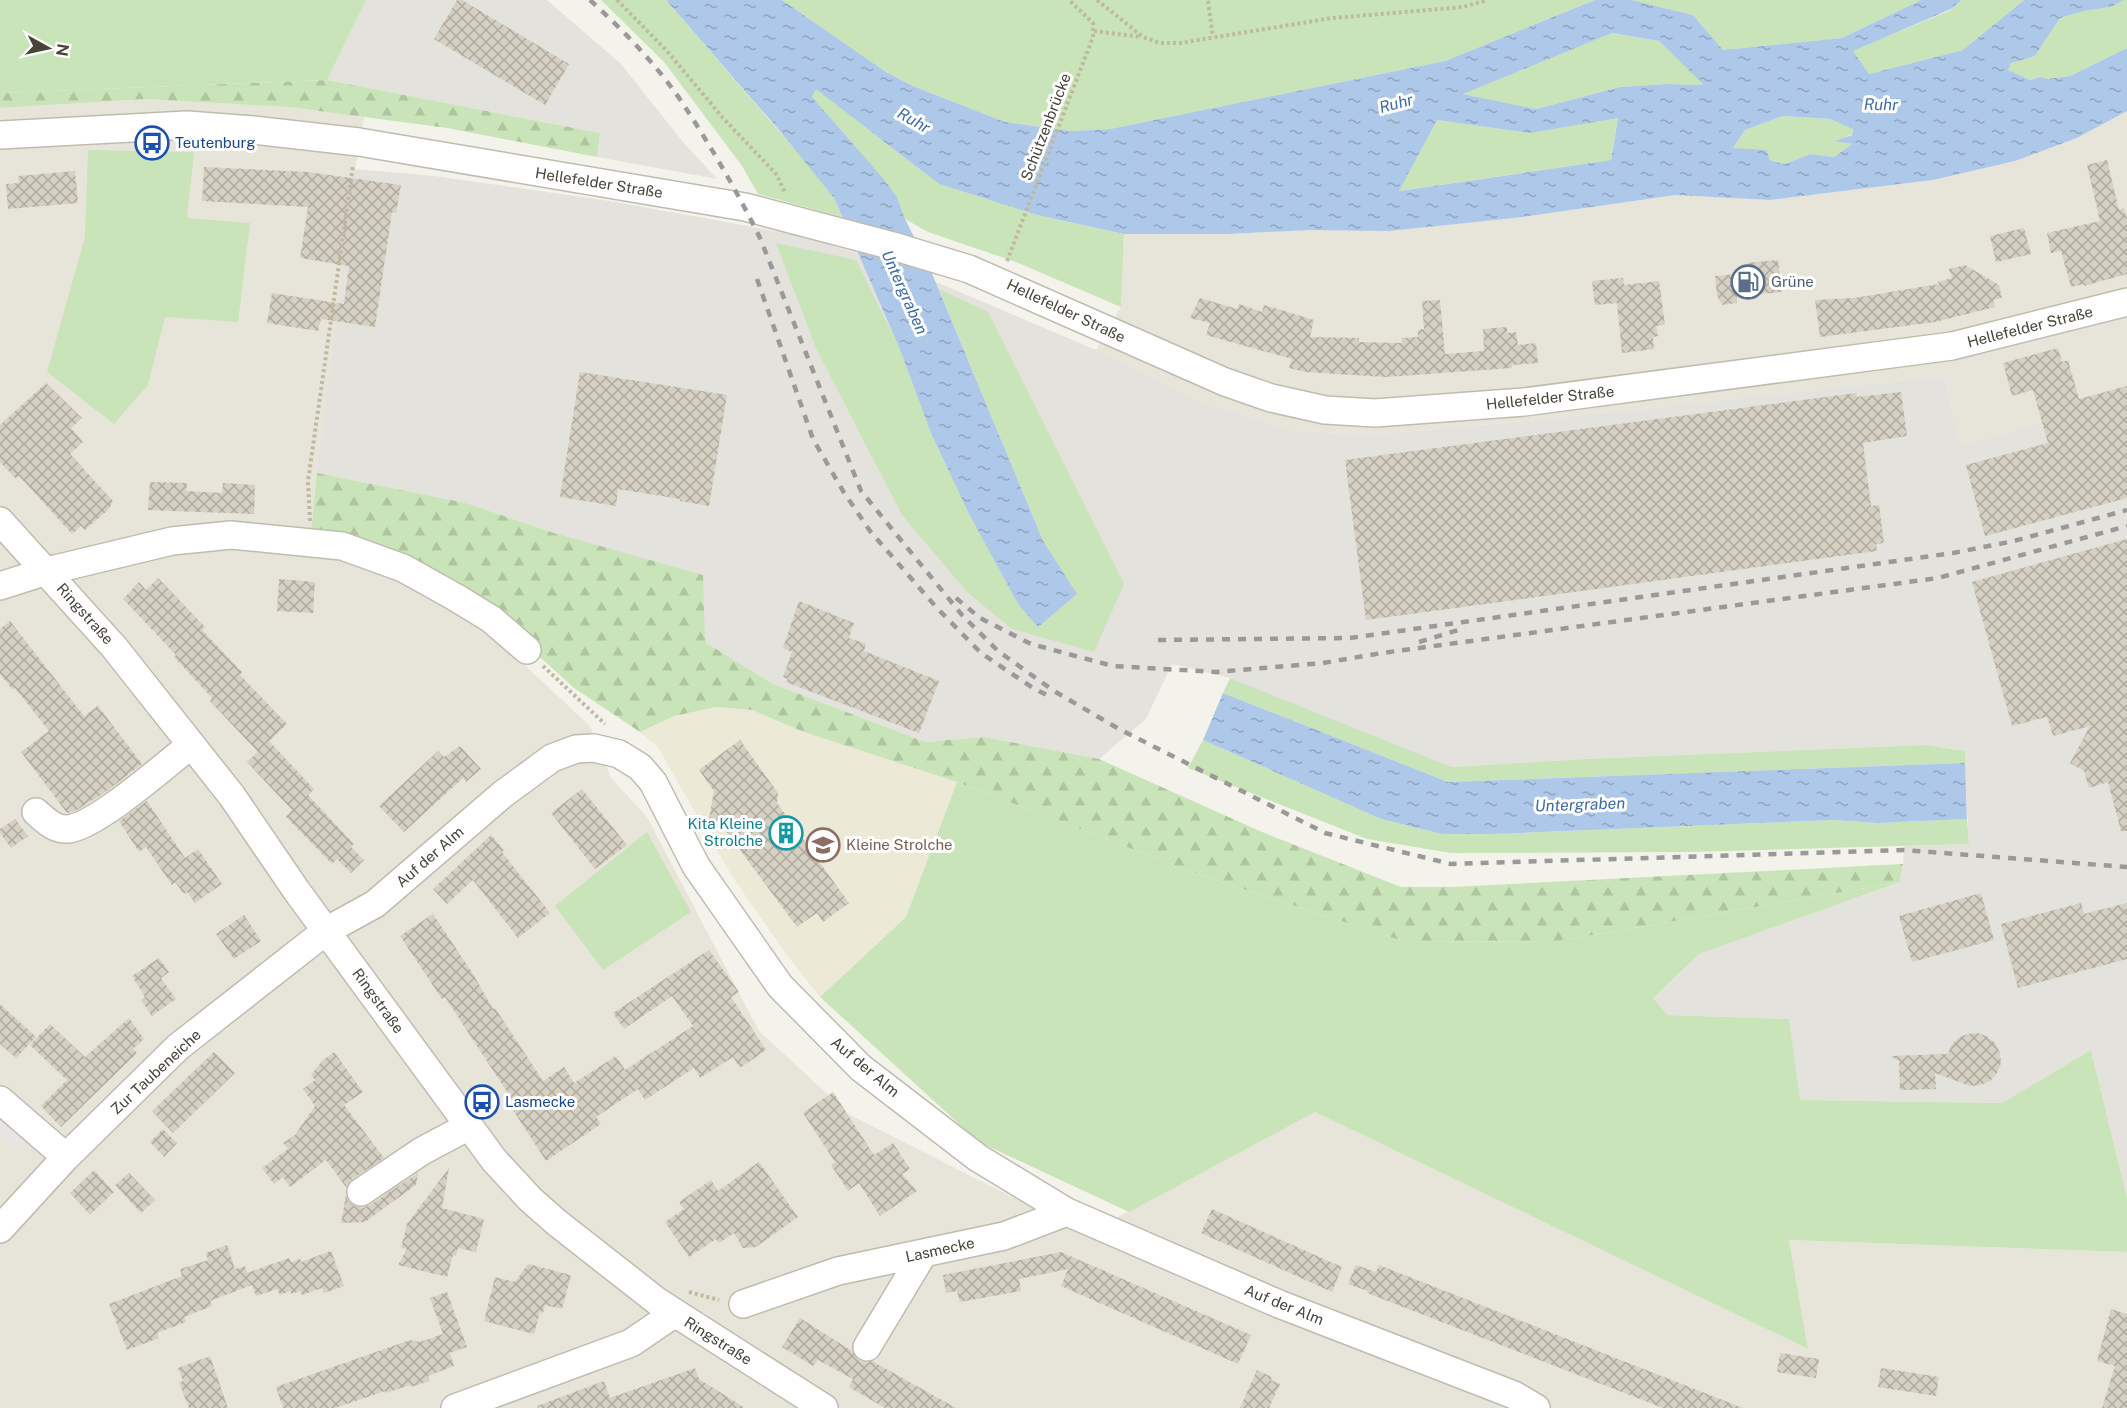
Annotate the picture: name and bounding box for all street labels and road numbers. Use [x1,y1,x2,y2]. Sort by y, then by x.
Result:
street label: Schützenbrücke [1017,71,1074,183]
street label: Hellefelder Straße [534,164,664,201]
street label: Hellefelder Straße [1004,276,1128,345]
street label: Hellefelder Straße [1965,303,2094,350]
street label: Hellefelder Straße [1485,382,1615,413]
street label: Ringstraße [54,580,117,648]
street label: Auf der Alm [393,823,467,890]
street label: Ringstraße [349,965,408,1036]
street label: Zur Taubeneiche [107,1026,204,1118]
street label: Auf der Alm [828,1033,903,1100]
street label: Lasmecke [904,1234,976,1265]
street label: Auf der Alm [1242,1281,1326,1328]
street label: Ringstraße [682,1313,755,1368]

